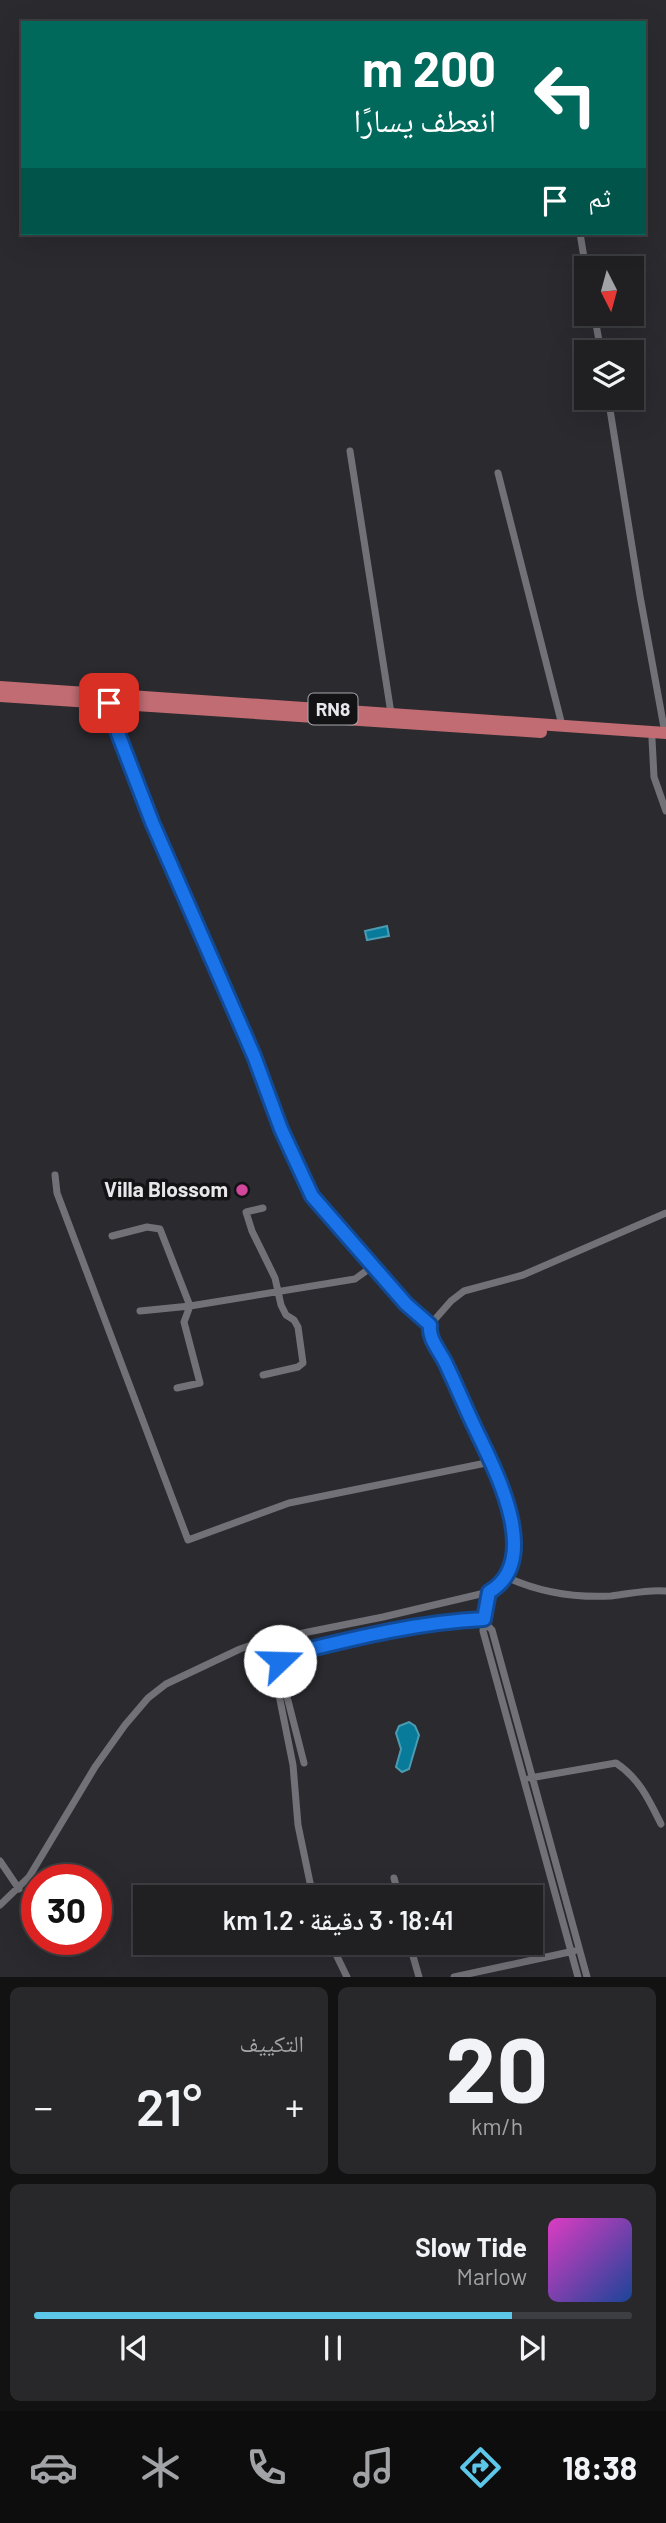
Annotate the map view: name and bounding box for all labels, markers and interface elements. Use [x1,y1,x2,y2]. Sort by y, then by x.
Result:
text: 200 m [362,38,496,97]
icon: left [520,49,611,140]
text: انعطف يسارًا [353,100,496,138]
text: ثم [588,181,611,212]
icon: arrive [536,182,574,220]
north arrow [574,256,644,326]
map controls [574,256,644,410]
button: layers [574,340,644,410]
pin [79,673,139,733]
icon: arrive [90,684,128,722]
road number: RN8 [308,694,358,724]
place label: Villa Blossom [104,1176,228,1201]
marker: Villa Blossom [234,1182,250,1198]
position arrow [243,1624,317,1698]
speed limit sign: 30 [21,1864,112,1955]
text: 18:41 · 3 دقيقة · 1.2 km [223,1904,453,1935]
text: 20 [446,2012,548,2121]
text: التكييف [239,2029,304,2057]
text: 21° [136,2074,202,2136]
text: − [34,2083,53,2129]
text: + [285,2083,304,2129]
text: km/h [471,2112,523,2140]
text: Slow Tide [415,2231,527,2262]
text: Marlow [456,2262,527,2290]
icon: previous [115,2329,153,2367]
icon: pause [314,2329,352,2367]
icon: next [513,2329,551,2367]
icon: car [29,2443,78,2492]
icon: climate [136,2443,185,2492]
icon: phone [242,2443,291,2492]
icon: music [349,2443,398,2492]
icon: directions [456,2443,505,2492]
text: 18:38 [562,2448,637,2486]

